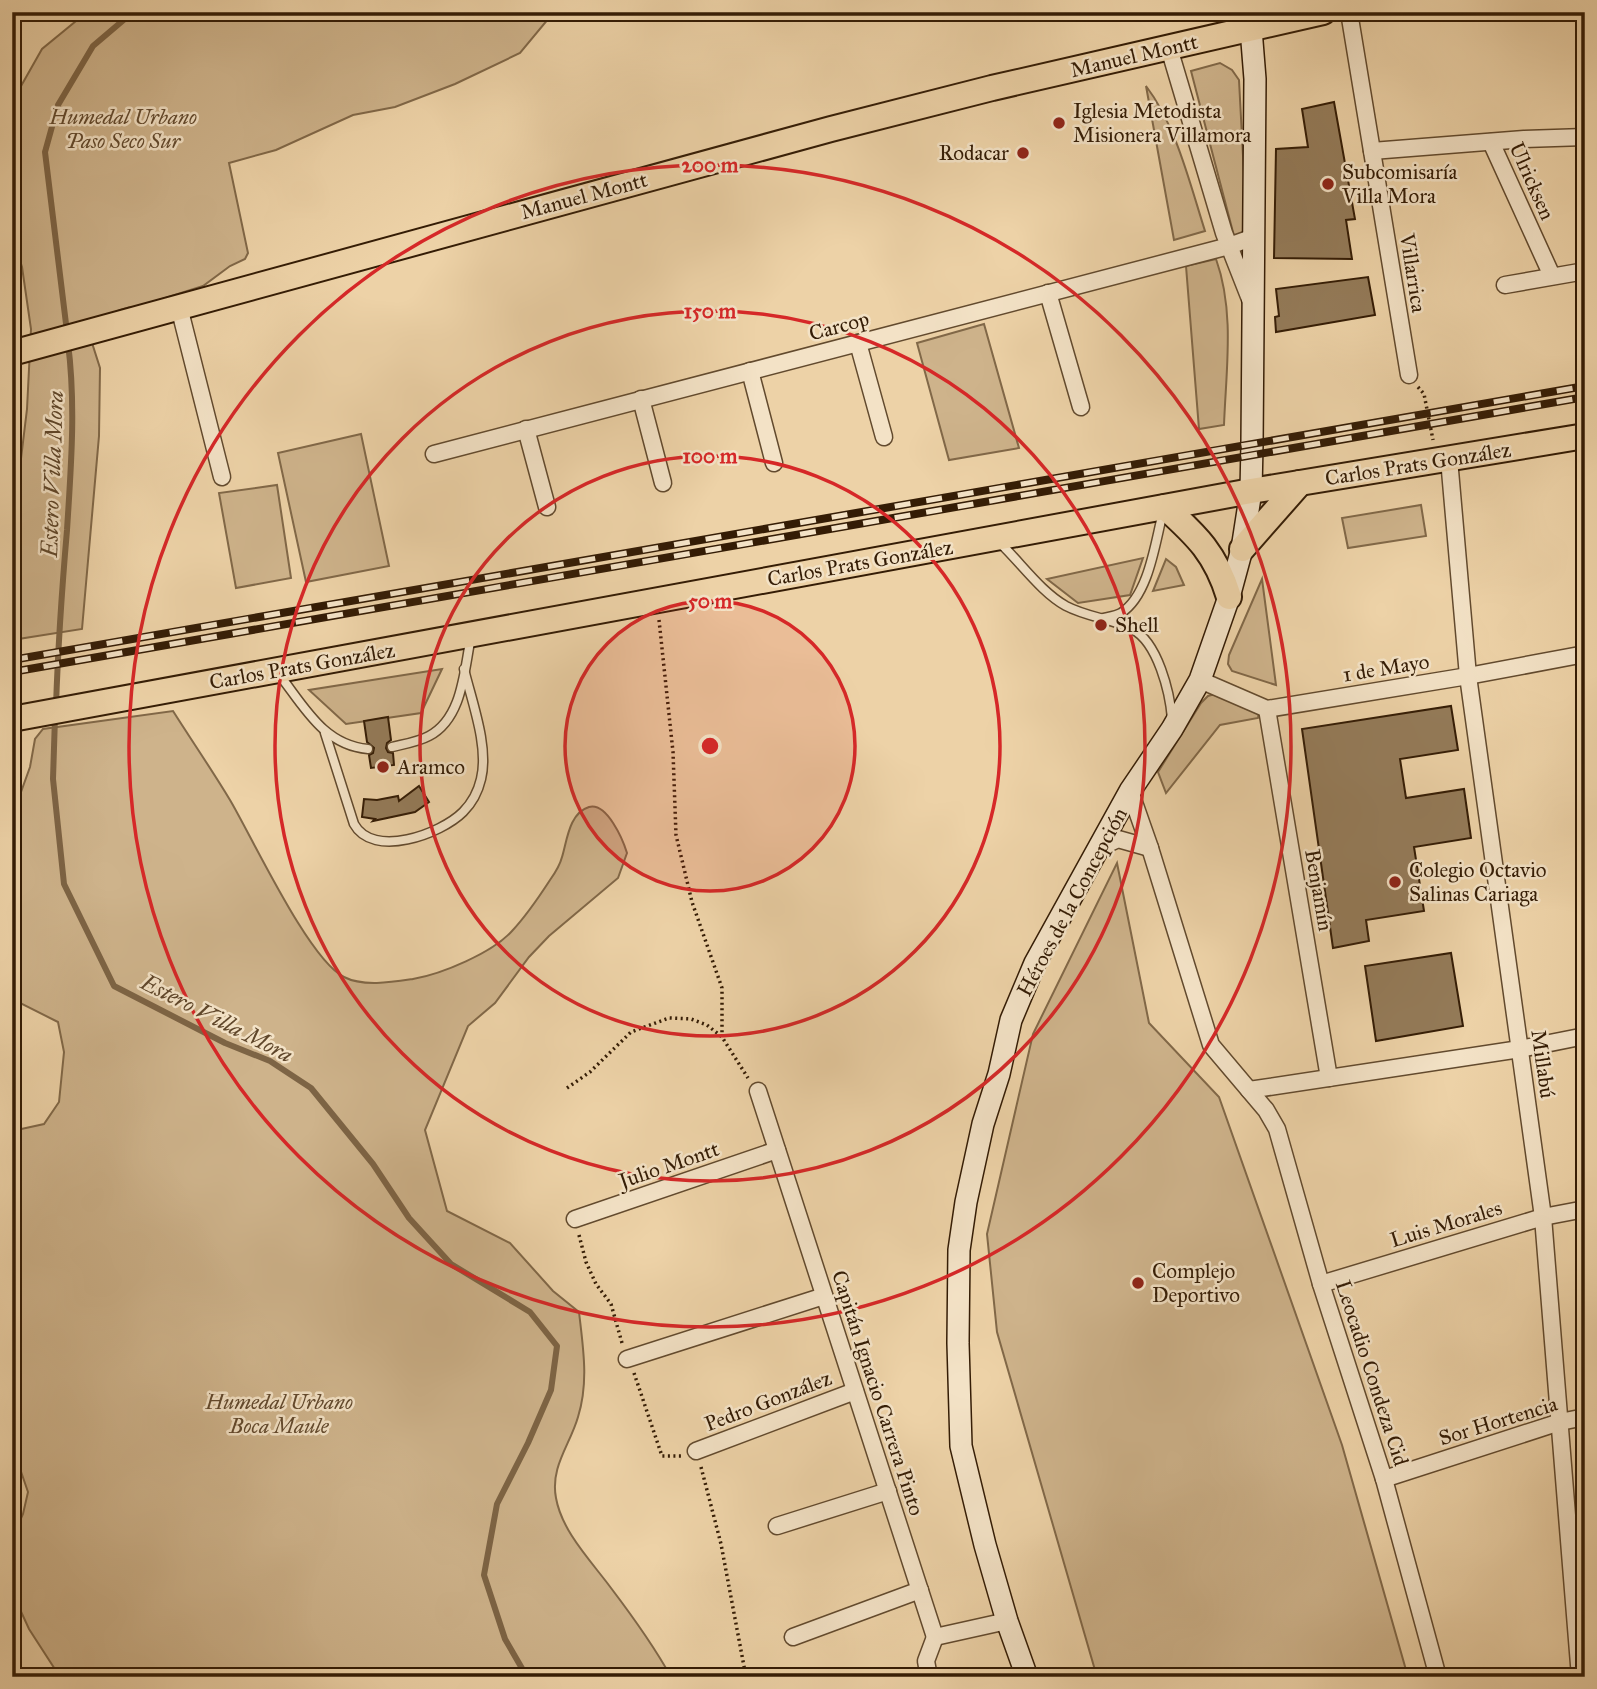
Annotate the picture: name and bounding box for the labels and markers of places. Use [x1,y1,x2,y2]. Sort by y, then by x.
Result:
place label: Iglesia Metodista Misionera Villamora [1073,98,1252,148]
marker: Iglesia Metodista Misionera Villamora [1051,115,1067,131]
place label: Rodacar [939,140,1009,166]
marker: Rodacar [1015,145,1031,161]
place label: Subcomisaría Villa Mora [1341,159,1458,209]
marker: Subcomisaría Villa Mora [1320,176,1336,192]
place label: Shell [1115,612,1159,638]
marker: Shell [1093,617,1109,633]
centre of rings [698,734,722,758]
place label: Aramco [396,754,465,780]
marker: Aramco [375,759,391,775]
place label: Colegio Octavio Salinas Cariaga [1409,857,1547,907]
marker: Colegio Octavio Salinas Cariaga [1387,874,1403,890]
place label: Complejo Deportivo [1152,1258,1240,1308]
marker: Complejo Deportivo [1130,1275,1146,1291]

